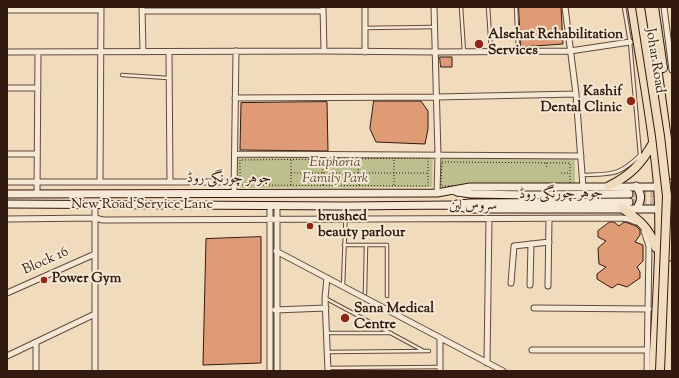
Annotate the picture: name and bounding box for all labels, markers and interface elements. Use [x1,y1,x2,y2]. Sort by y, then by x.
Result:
street label: Johar Road [641,27,667,95]
place label: Alsehat Rehabilitation Services [488,28,623,60]
marker: Alsehat Rehabilitation Services [473,38,485,50]
place label: Kashif Dental Clinic [540,85,622,118]
marker: Kashif Dental Clinic [625,95,637,107]
park label: Euphoria Family Park [302,156,368,188]
street label: جوہر چورنگی روڈ [187,172,271,188]
street label: جوہر چورنگی روڈ [519,186,603,204]
street label: New Road Service Lane [71,198,213,214]
street label: سروس لین [449,199,497,215]
place label: brushed beauty parlour [318,210,405,242]
marker: brushed beauty parlour [305,221,315,231]
street label: Block 16 [20,244,72,280]
place label: Power Gym [52,272,121,288]
marker: Power Gym [39,275,49,285]
place label: Sana Medical Centre [354,302,434,334]
marker: Sana Medical Centre [339,312,351,324]

